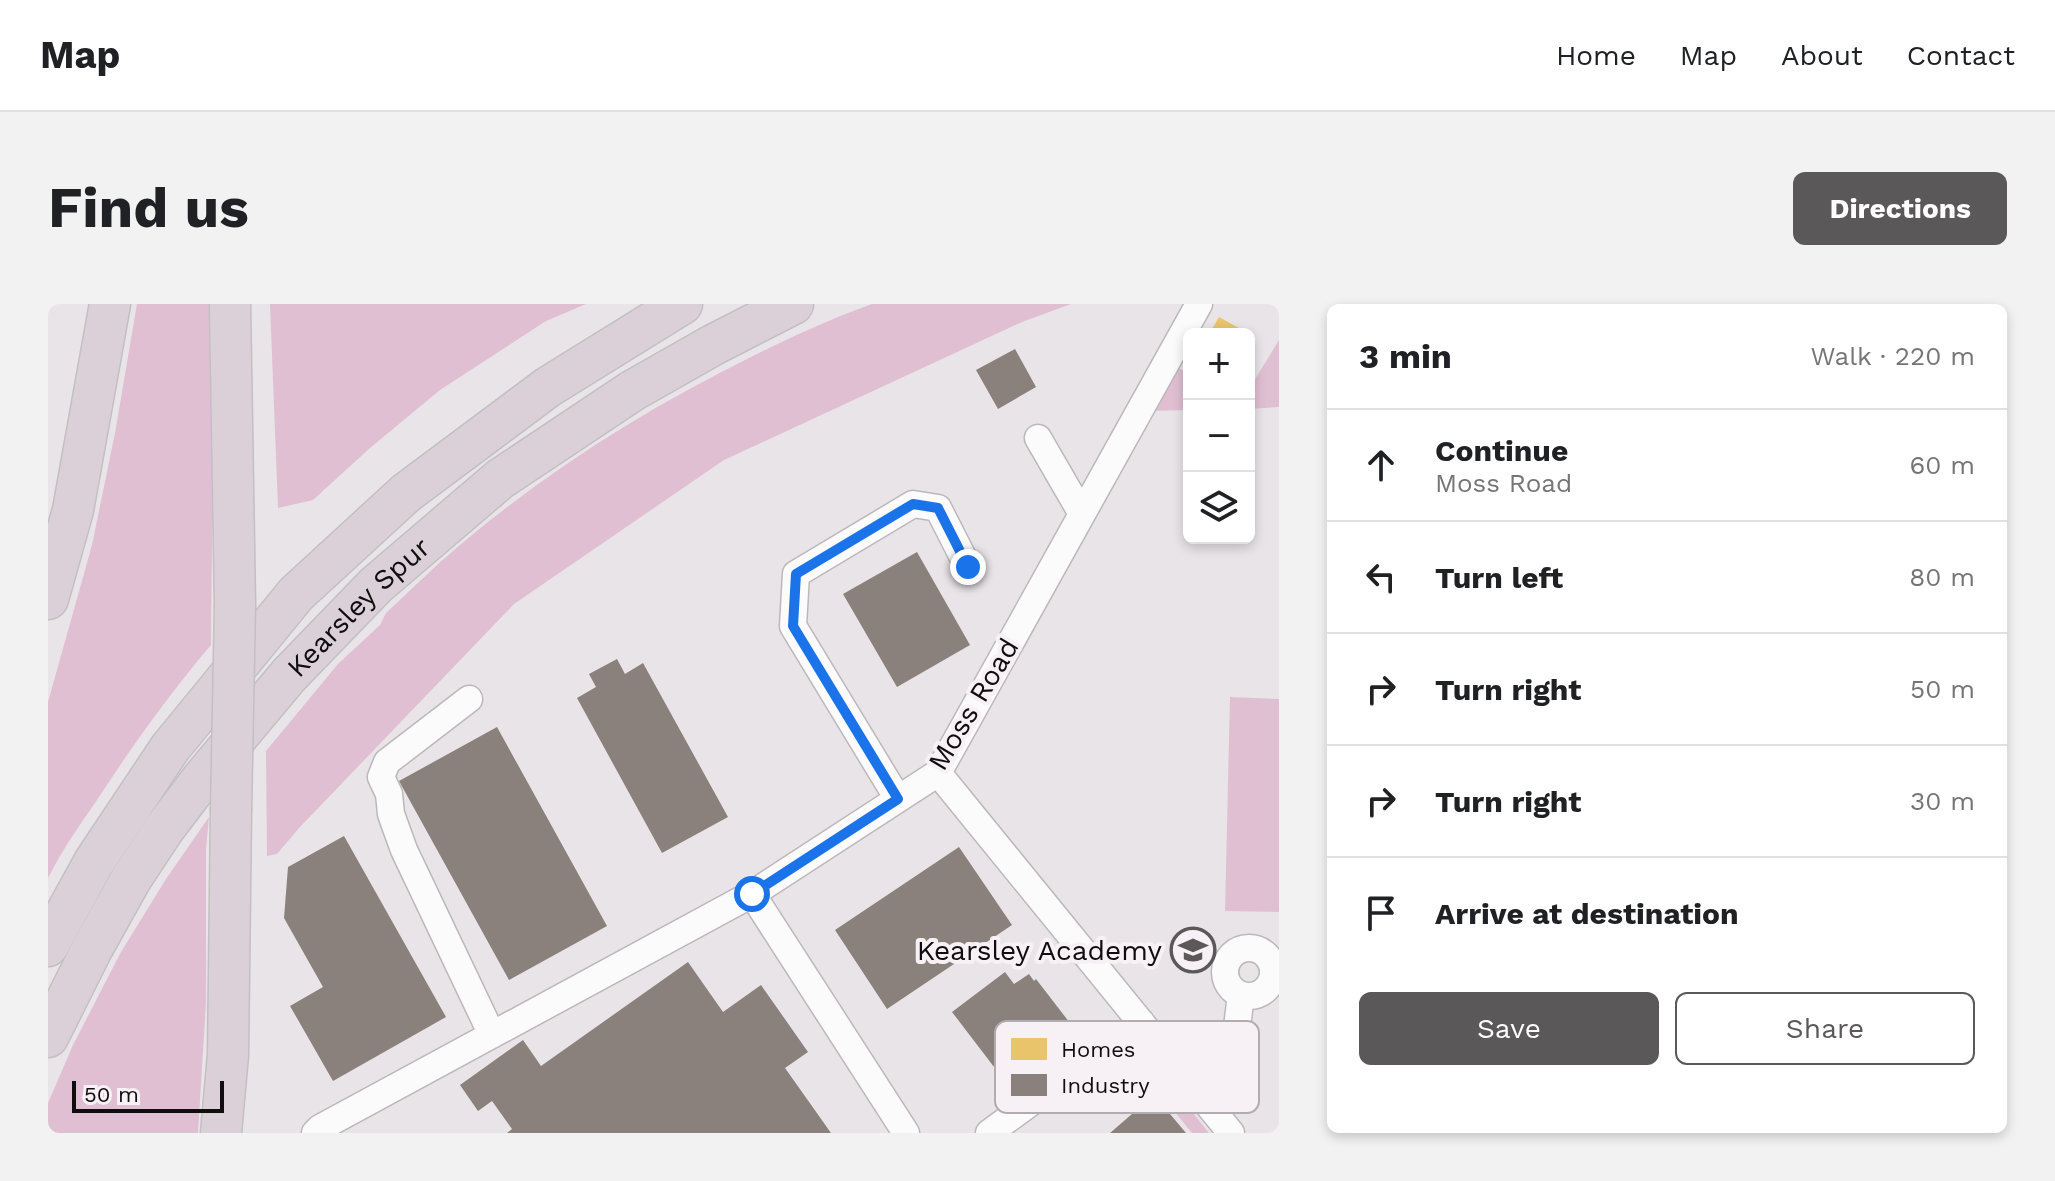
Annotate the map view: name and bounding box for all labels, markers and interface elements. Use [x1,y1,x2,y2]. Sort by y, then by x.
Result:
text: Map [40,33,120,77]
text: Home [1556,39,1636,72]
text: Map [1680,39,1737,72]
text: About [1781,39,1863,72]
text: Contact [1907,39,2015,72]
button: Directions [1793,172,2007,245]
text: Find us [48,175,249,241]
map controls [1183,328,1255,544]
button: + [1183,328,1255,400]
text: 3 min [1359,336,1452,376]
text: Walk · 220 m [1810,341,1975,371]
button: − [1183,400,1255,472]
text: Continue [1435,433,1568,468]
icon: ahead [1359,443,1403,487]
text: 60 m [1909,450,1975,480]
text: Moss Road [1435,468,1572,498]
button: layers [1183,472,1255,544]
street label: Kearsley Spur [280,531,437,684]
route end [950,549,986,585]
icon: left [1359,555,1403,599]
text: Turn left [1435,560,1563,595]
text: 80 m [1909,562,1975,592]
street label: Moss Road [921,632,1026,776]
icon: right [1359,667,1403,711]
text: Turn right [1435,672,1581,707]
text: 50 m [1910,674,1975,704]
icon: right [1359,779,1403,823]
text: Turn right [1435,784,1581,819]
text: 30 m [1910,786,1975,816]
route start [734,876,770,912]
icon: arrive [1359,891,1403,935]
text: Arrive at destination [1435,896,1739,931]
school or university icon: Kearsley Academy [1169,926,1217,974]
place label: Kearsley Academy [917,934,1163,967]
button: Save [1359,992,1659,1065]
button: Share [1675,992,1975,1065]
legend [995,1021,1259,1113]
text: Homes [1061,1037,1135,1062]
text: Industry [1061,1073,1150,1098]
scale bar [72,1077,224,1113]
text: 50 m [84,1082,139,1107]

